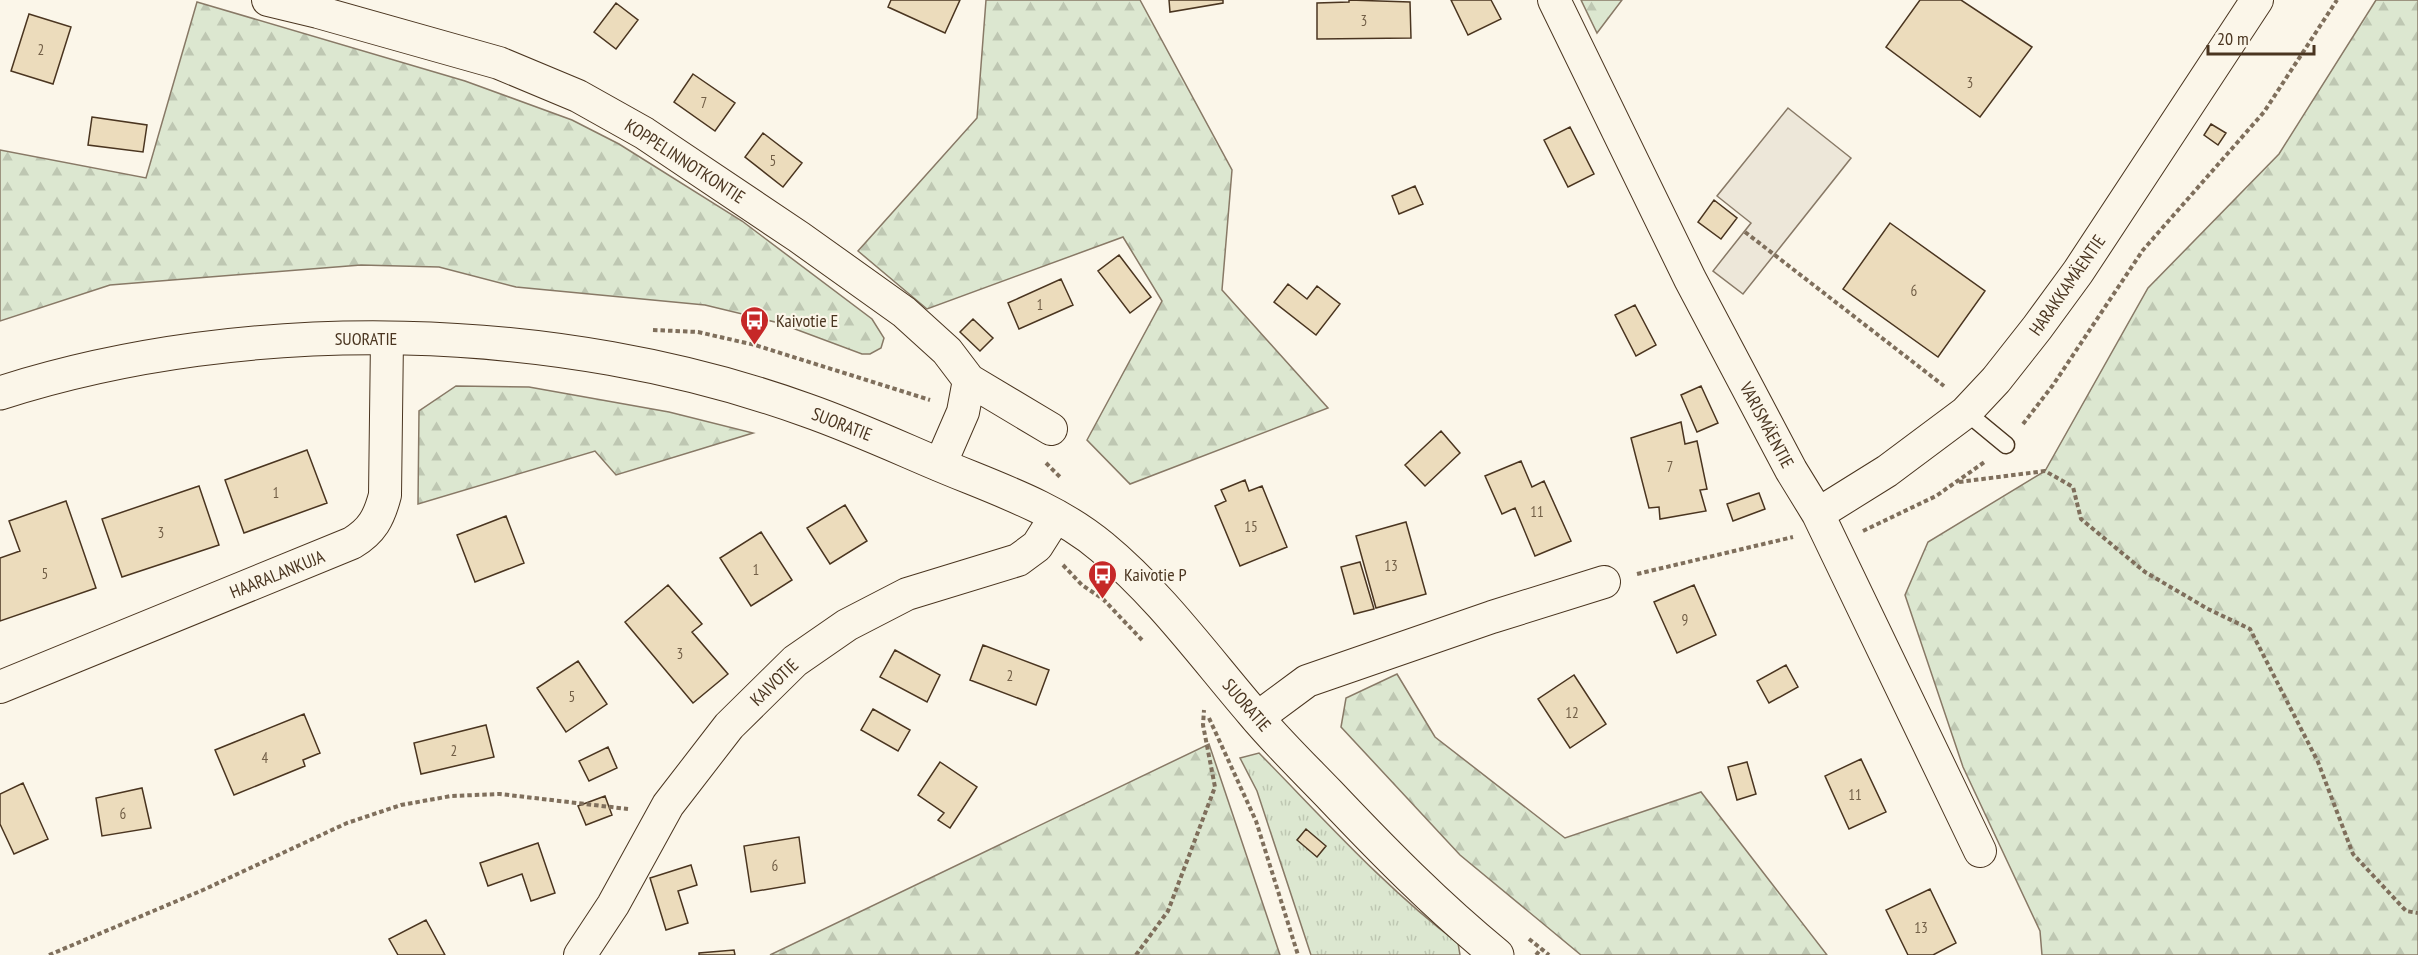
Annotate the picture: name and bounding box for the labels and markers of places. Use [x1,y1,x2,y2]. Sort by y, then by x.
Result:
bus stop icon: Kaivotie E [739,304,771,346]
place label: Kaivotie E [776,309,838,332]
bus stop icon: Kaivotie P [1087,558,1119,600]
place label: Kaivotie P [1124,563,1187,586]

